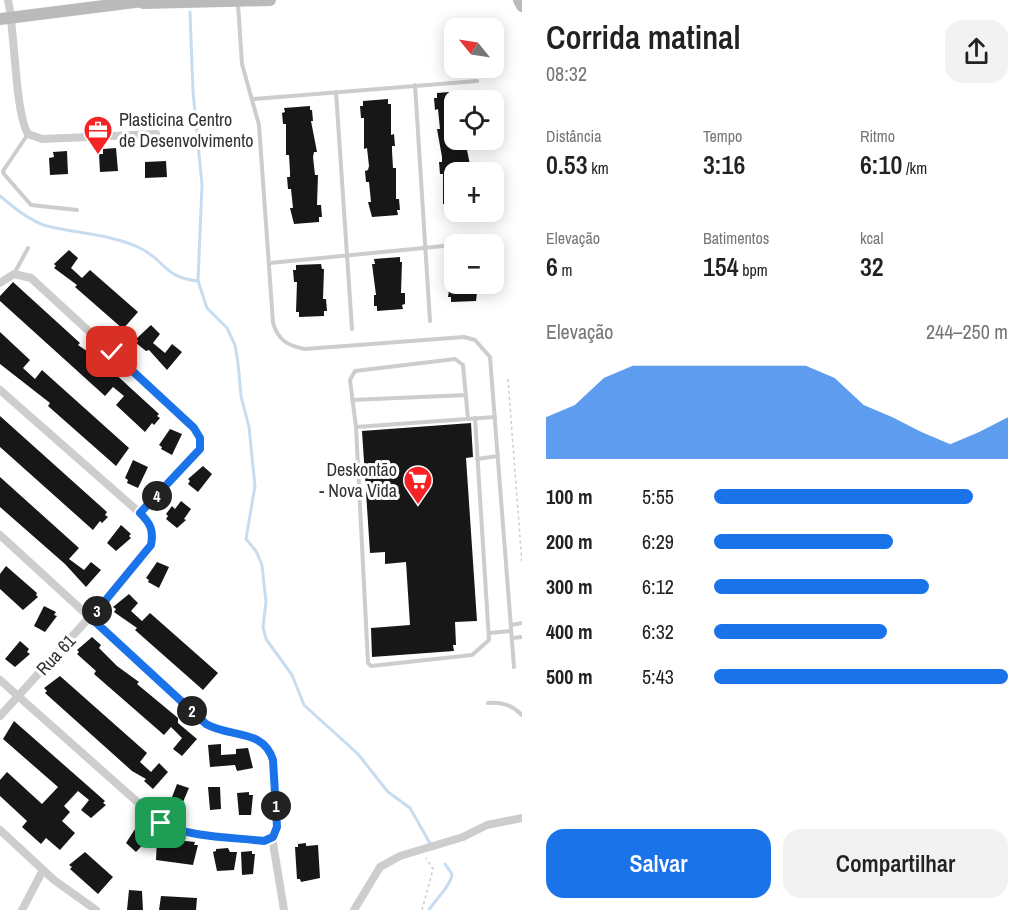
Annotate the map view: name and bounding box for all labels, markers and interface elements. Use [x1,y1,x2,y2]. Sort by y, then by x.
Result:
text: Corrida matinal [546,15,740,59]
north arrow [444,18,504,78]
map controls [444,18,504,294]
button: share [945,20,1008,83]
text: 08:32 [546,60,587,87]
button: locate [444,90,504,150]
place label: Plasticina Centro de Desenvolvimento [119,107,254,153]
office icon: Plasticina Centro de Desenvolvimento [82,114,114,156]
text: Distância [546,125,601,147]
text: Tempo [703,125,742,147]
text: Ritmo [860,125,895,147]
text: 0.53 [546,147,588,182]
text: 3:16 [703,147,745,182]
text: 6:10 [860,147,902,182]
text: km [588,157,609,179]
text: /km [902,157,927,179]
button: + [444,162,504,222]
text: Elevação [546,227,600,249]
text: Batimentos [703,227,769,249]
text: kcal [860,227,883,249]
button: − [444,234,504,294]
text: 6 [546,249,558,284]
text: 154 [703,249,739,284]
text: 32 [860,249,884,284]
text: m [558,259,572,281]
text: bpm [739,259,768,281]
text: Elevação [546,318,613,345]
text: 244–250 m [926,318,1008,345]
pin [86,326,137,377]
icon: check [95,335,128,368]
place label: Deskontão - Nova Vida [319,457,397,503]
supermarket icon: Deskontão - Nova Vida [402,464,434,506]
pin: 4 [142,481,172,511]
text: 100 m [546,483,593,510]
text: 5:55 [642,483,674,510]
text: 4 [153,485,161,507]
text: 200 m [546,528,593,555]
text: 6:29 [642,528,674,555]
text: 300 m [546,573,593,600]
text: 6:12 [642,573,674,600]
pin: 3 [82,596,112,626]
text: 3 [93,600,101,622]
text: 400 m [546,618,593,645]
text: 6:32 [642,618,674,645]
street label: Rua 61 [30,628,82,681]
text: 500 m [546,663,593,690]
text: 5:43 [642,663,674,690]
pin: 2 [177,696,207,726]
text: 2 [188,700,196,722]
pin: 1 [261,791,291,821]
text: 1 [272,795,280,817]
pin [135,797,186,848]
icon: arrive [144,806,177,839]
button: Salvar [546,829,771,898]
button: Compartilhar [783,829,1008,898]

